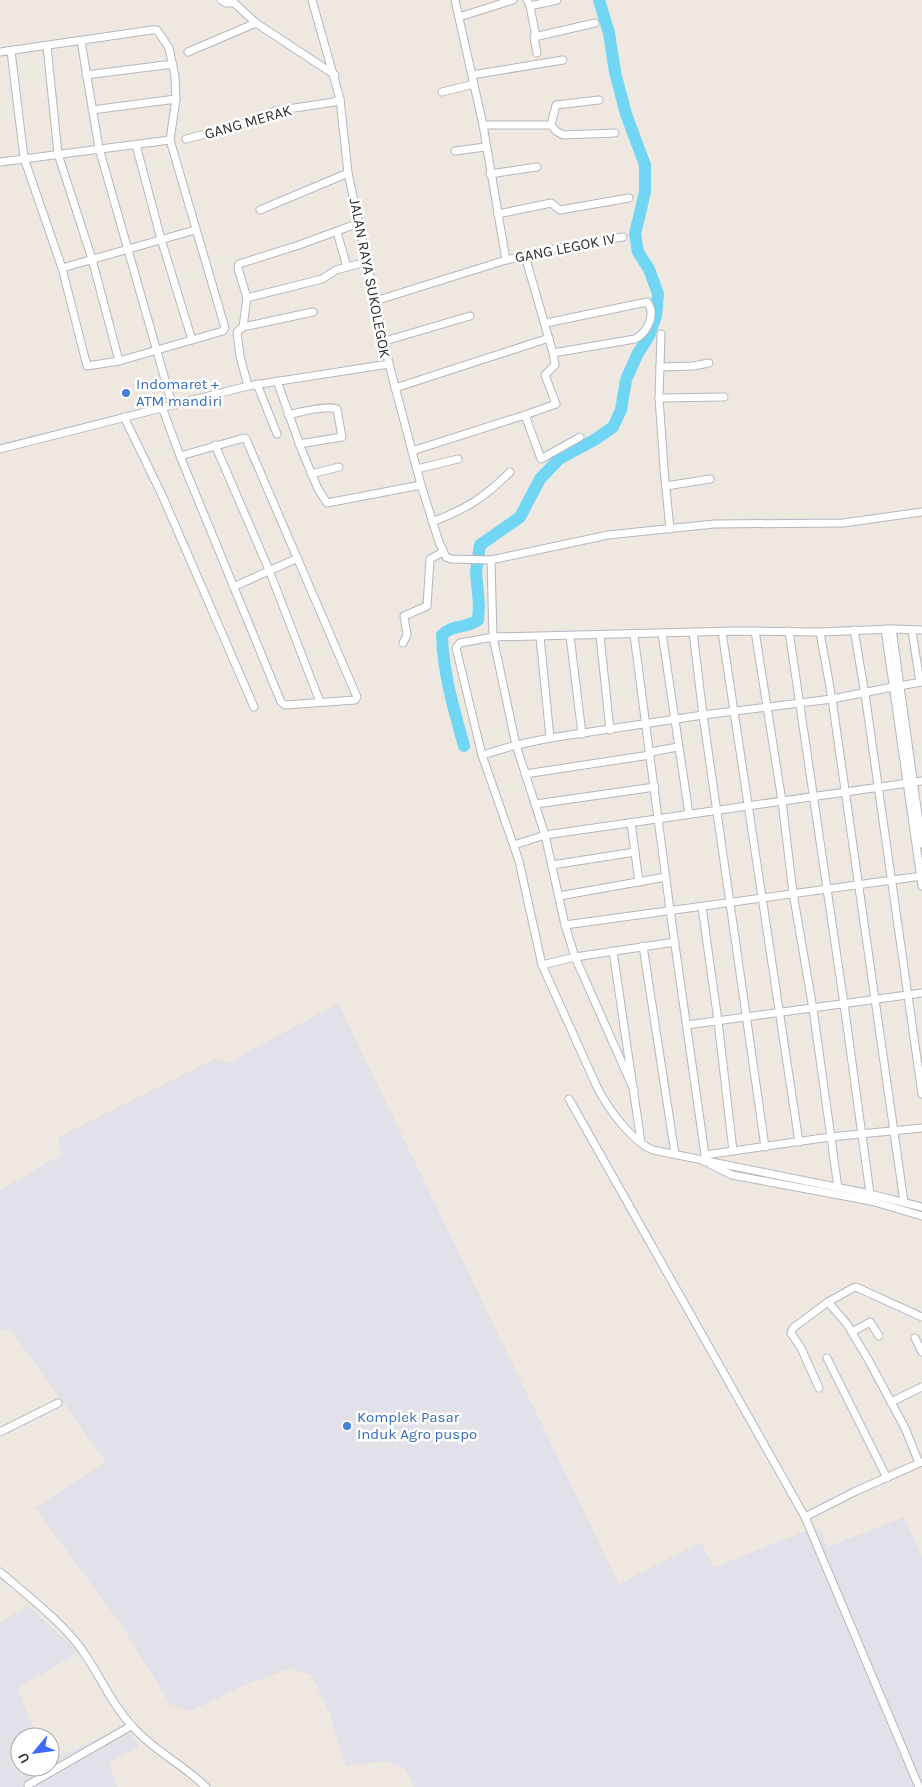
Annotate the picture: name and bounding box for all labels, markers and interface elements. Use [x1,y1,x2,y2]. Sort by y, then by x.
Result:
street label: GANG MERAK [202,101,294,143]
street label: JALAN RAYA SUKOLEGOK [346,197,394,359]
street label: GANG LEGOK IV [513,229,617,267]
place label: Indomaret + ATM mandiri [136,375,222,410]
marker: Indomaret + ATM mandiri [120,387,132,399]
place label: Komplek Pasar Induk Agro puspo [357,1408,477,1443]
marker: Komplek Pasar Induk Agro puspo [341,1420,353,1432]
north arrow [10,1727,60,1777]
text: U [14,1750,34,1766]

